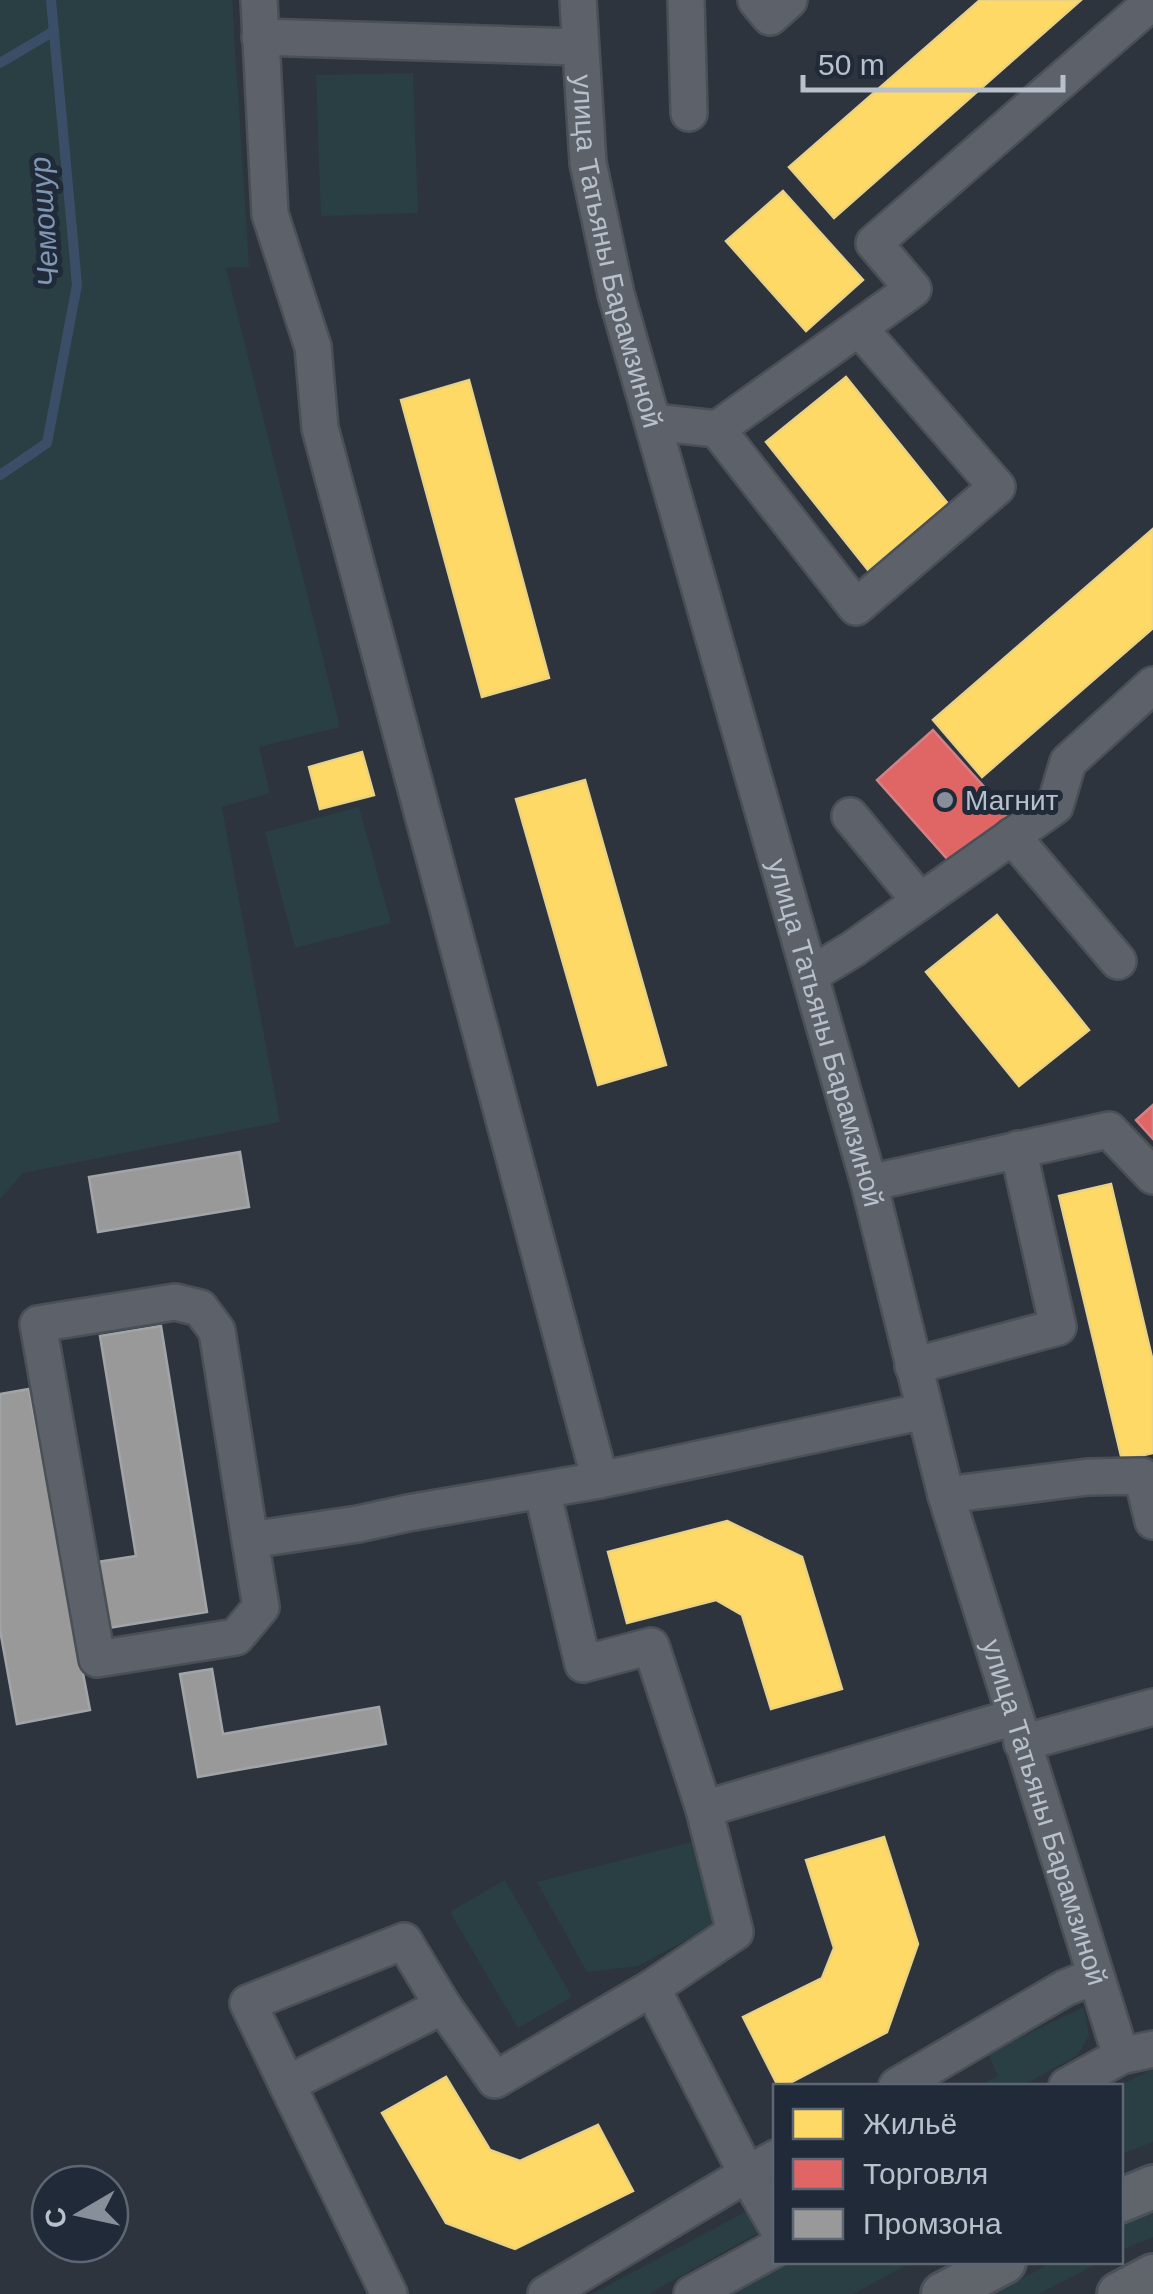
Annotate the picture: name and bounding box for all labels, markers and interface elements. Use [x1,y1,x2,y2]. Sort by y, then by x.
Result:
scale bar [803,30,1063,92]
text: 50 m [818,48,885,81]
street label: улица Татьяны Барамзиной [567,74,669,431]
water label: Чемошур [23,156,65,288]
place label: Магнит [965,785,1059,816]
marker: Магнит [934,789,956,811]
street label: улица Татьяны Барамзиной [762,855,890,1210]
street label: улица Татьяны Барамзиной [976,1635,1113,1989]
legend [773,2084,1123,2264]
text: Жильё [863,2107,957,2140]
text: Торговля [863,2157,988,2190]
north arrow [30,2164,130,2264]
text: С [39,2205,73,2230]
text: Промзона [863,2207,1002,2240]

